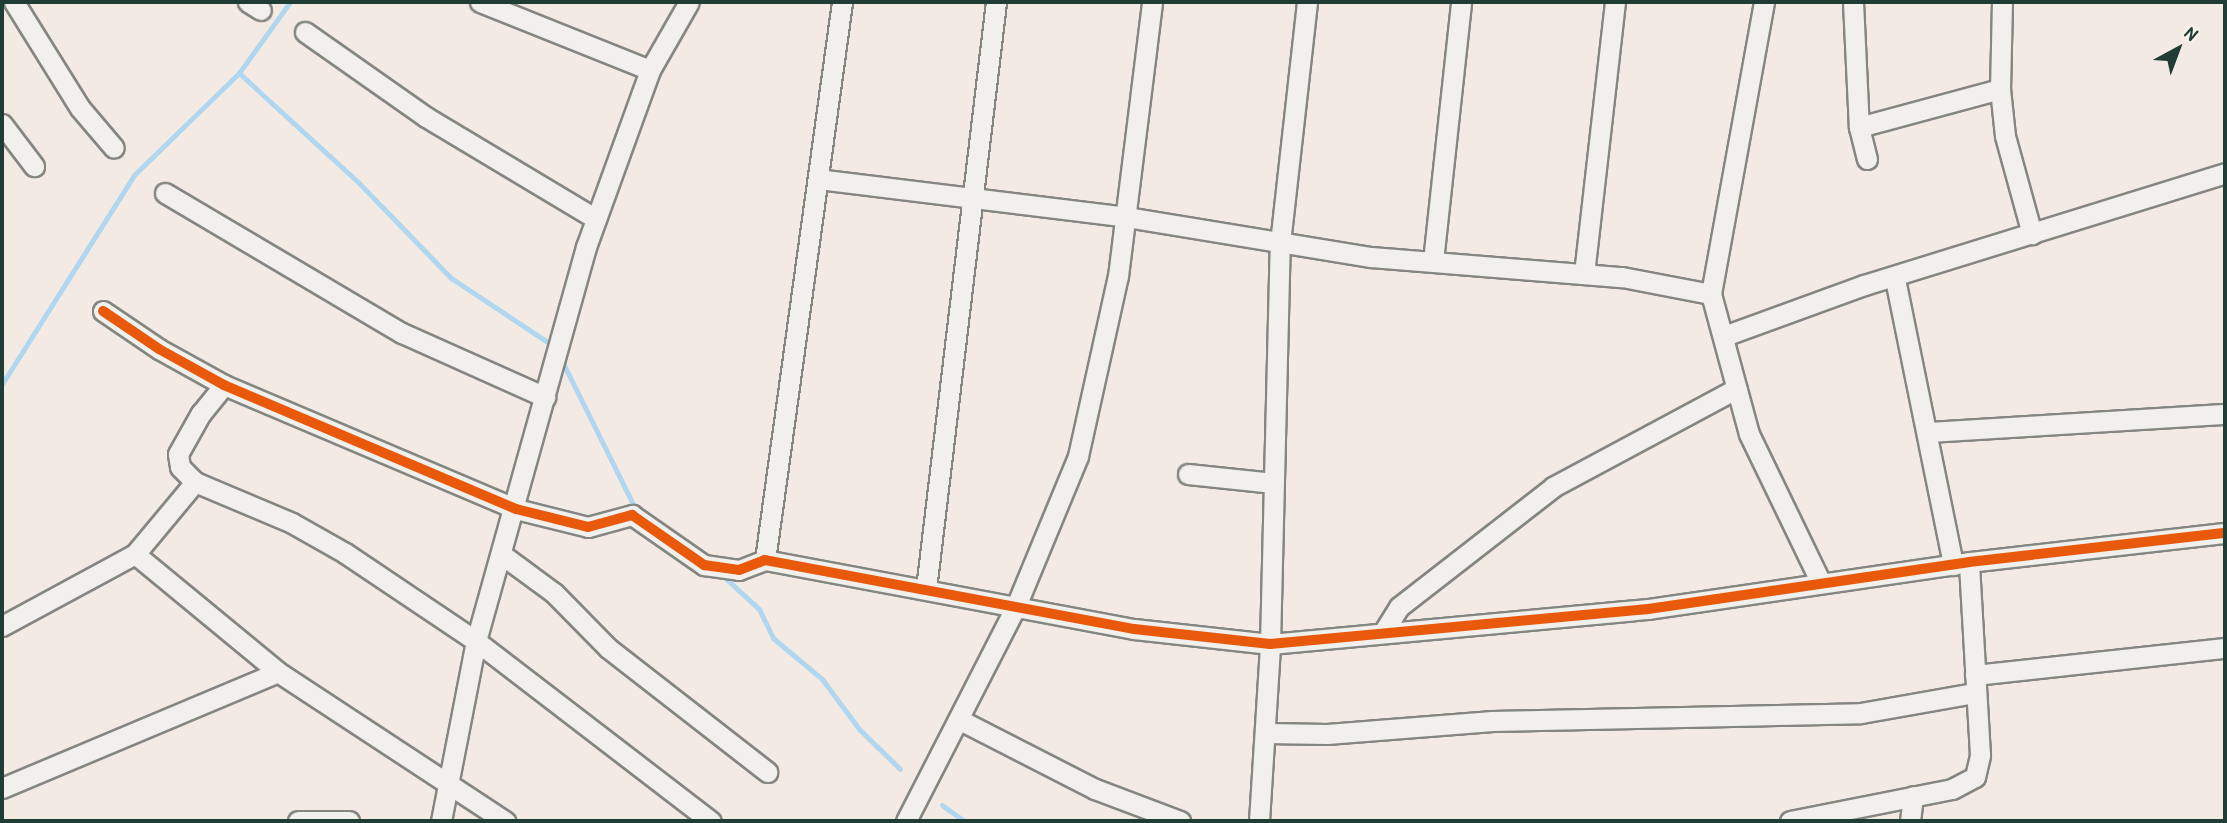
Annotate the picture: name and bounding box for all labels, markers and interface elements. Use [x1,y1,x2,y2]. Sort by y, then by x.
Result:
north arrow [2143,14,2213,84]
text: N [2179,20,2204,46]

